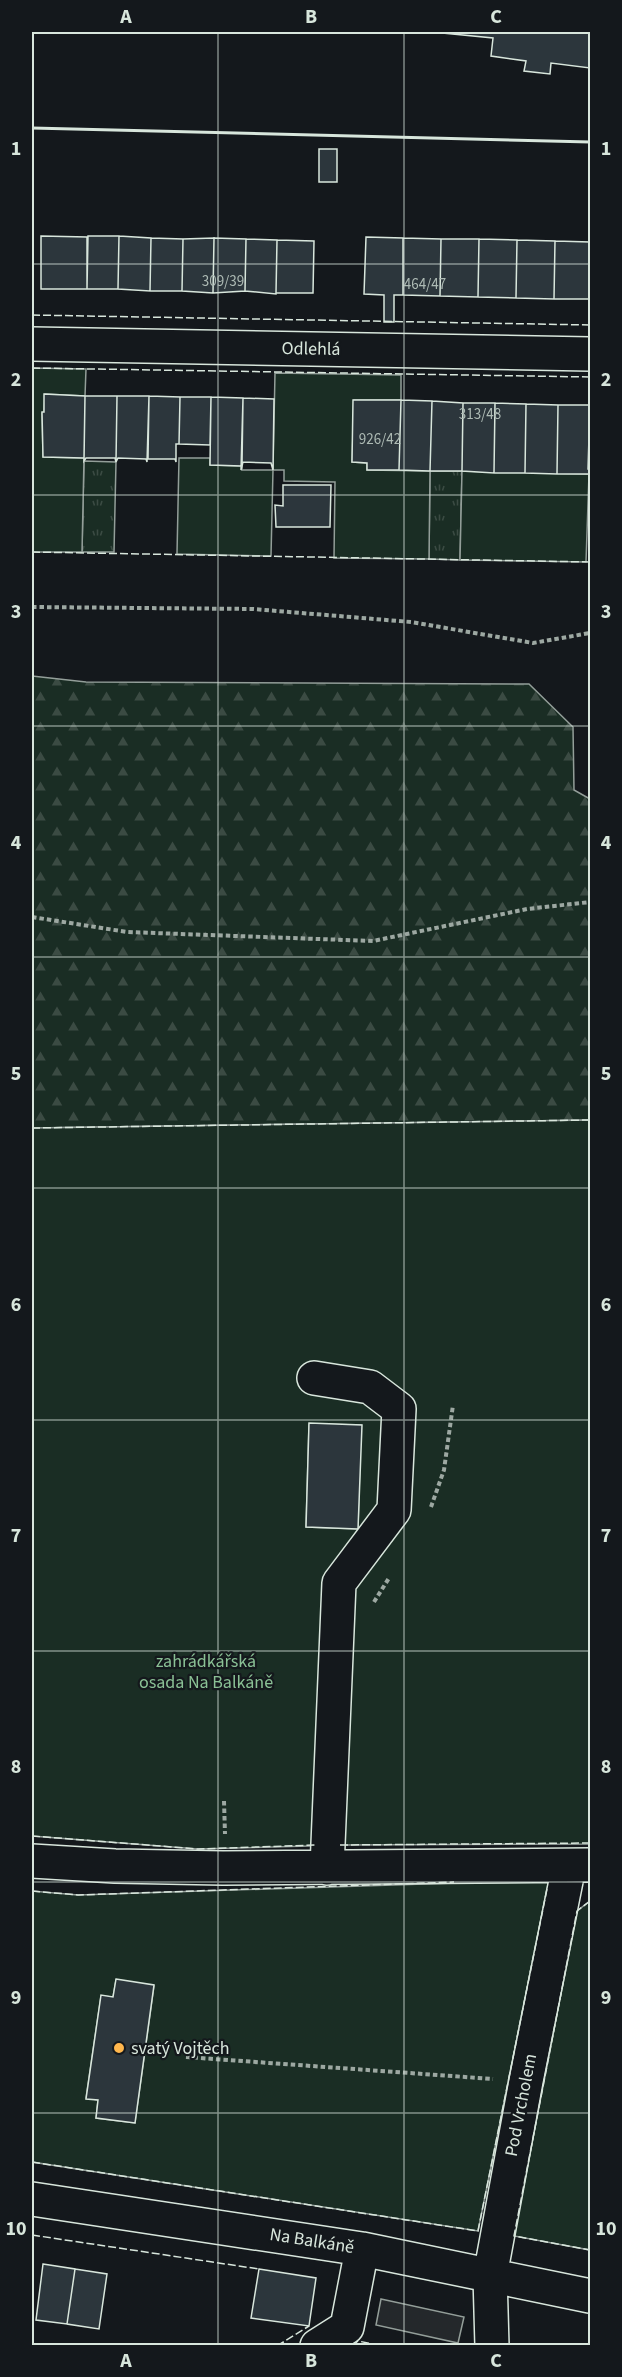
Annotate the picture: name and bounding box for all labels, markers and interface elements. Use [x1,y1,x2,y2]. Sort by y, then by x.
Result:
text: A [119,3,132,31]
text: B [305,3,317,31]
text: C [490,3,502,31]
text: 1 [11,135,21,163]
text: 1 [601,135,611,163]
house number: 309/39 [202,271,244,292]
house number: 464/47 [404,274,446,295]
street label: Odlehlá [281,336,341,362]
text: 2 [11,366,21,394]
text: 2 [601,366,611,394]
house number: 313/48 [459,404,501,425]
house number: 926/42 [359,429,401,450]
text: 3 [11,598,21,626]
text: 3 [601,598,611,626]
text: 4 [11,829,22,857]
text: 4 [601,829,612,857]
text: 5 [11,1060,21,1088]
text: 5 [601,1060,611,1088]
text: 6 [11,1291,21,1319]
text: 6 [601,1291,611,1319]
text: 7 [11,1522,21,1550]
text: 7 [601,1522,611,1550]
park label: zahrádkářská osada Na Balkáně [139,1649,273,1695]
text: 8 [11,1753,21,1781]
text: 8 [601,1753,611,1781]
text: 9 [11,1984,21,2012]
text: 9 [601,1984,611,2012]
place label: svatý Vojtěch [131,2036,229,2061]
marker: svatý Vojtěch [112,2041,126,2055]
street label: Pod Vrcholem [499,2051,543,2159]
text: 10 [5,2215,27,2243]
text: 10 [595,2215,617,2243]
street label: Na Balkáně [268,2222,356,2260]
text: A [119,2347,132,2375]
text: B [305,2347,317,2375]
text: C [490,2347,502,2375]

